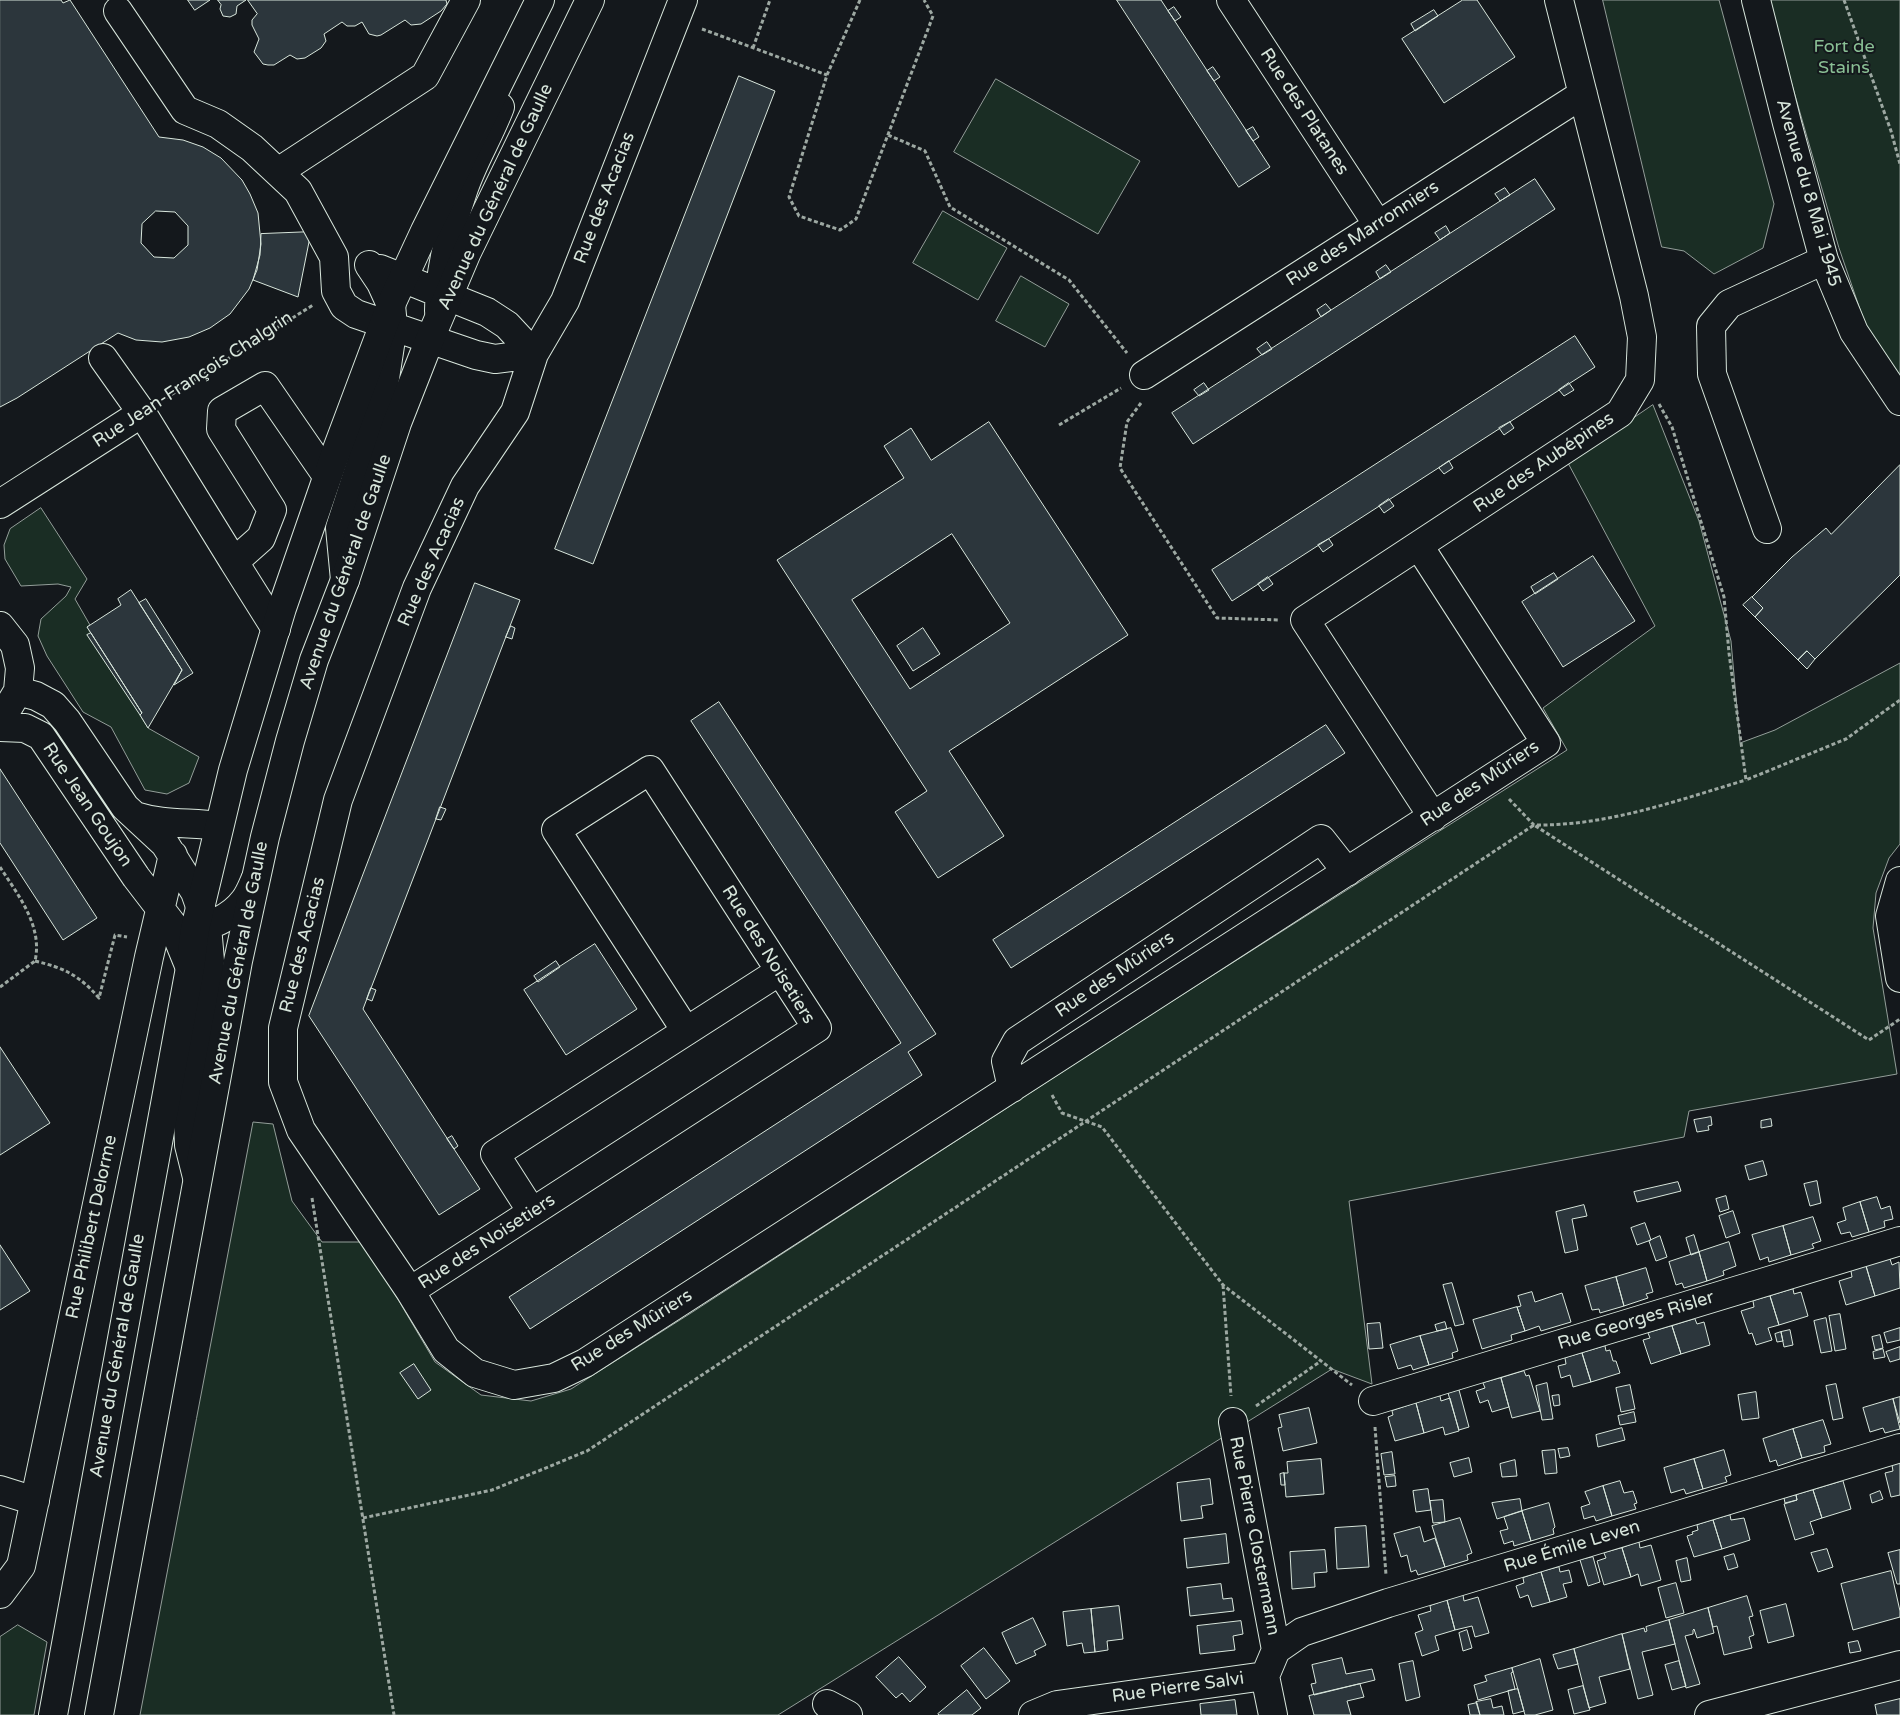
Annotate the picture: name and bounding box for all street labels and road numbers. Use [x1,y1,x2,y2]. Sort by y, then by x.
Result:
street label: Rue des Platanes [1255,45,1353,179]
street label: Avenue du Général de Gaulle [434,80,558,314]
street label: Avenue du 8 Mai 1945 [1771,97,1845,289]
street label: Rue des Acacias [570,129,640,267]
street label: Rue des Marronniers [1283,177,1443,291]
street label: Rue Jean-François Chalgrin [89,307,297,453]
street label: Rue des Aubépines [1470,408,1618,518]
street label: Avenue du Général de Gaulle [296,452,396,692]
street label: Rue des Acacias [394,494,470,630]
street label: Rue des Mûriers [1416,736,1544,832]
street label: Rue Jean Goujon [38,739,136,871]
street label: Avenue du Général de Gaulle [205,840,273,1086]
street label: Rue des Acacias [276,875,330,1015]
street label: Rue des Noisetiers [717,882,819,1028]
street label: Rue des Mûriers [1051,927,1179,1023]
street label: Rue Philibert Delorme [62,1133,122,1321]
street label: Rue des Noisetiers [414,1190,560,1294]
street label: Avenue du Général de Gaulle [86,1232,150,1480]
street label: Rue des Mûriers [567,1285,697,1377]
street label: Rue Georges Risler [1555,1287,1717,1355]
street label: Rue Pierre Clostermann [1224,1435,1284,1637]
street label: Rue Émile Leven [1501,1516,1643,1578]
street label: Rue Pierre Salvi [1110,1668,1246,1708]

